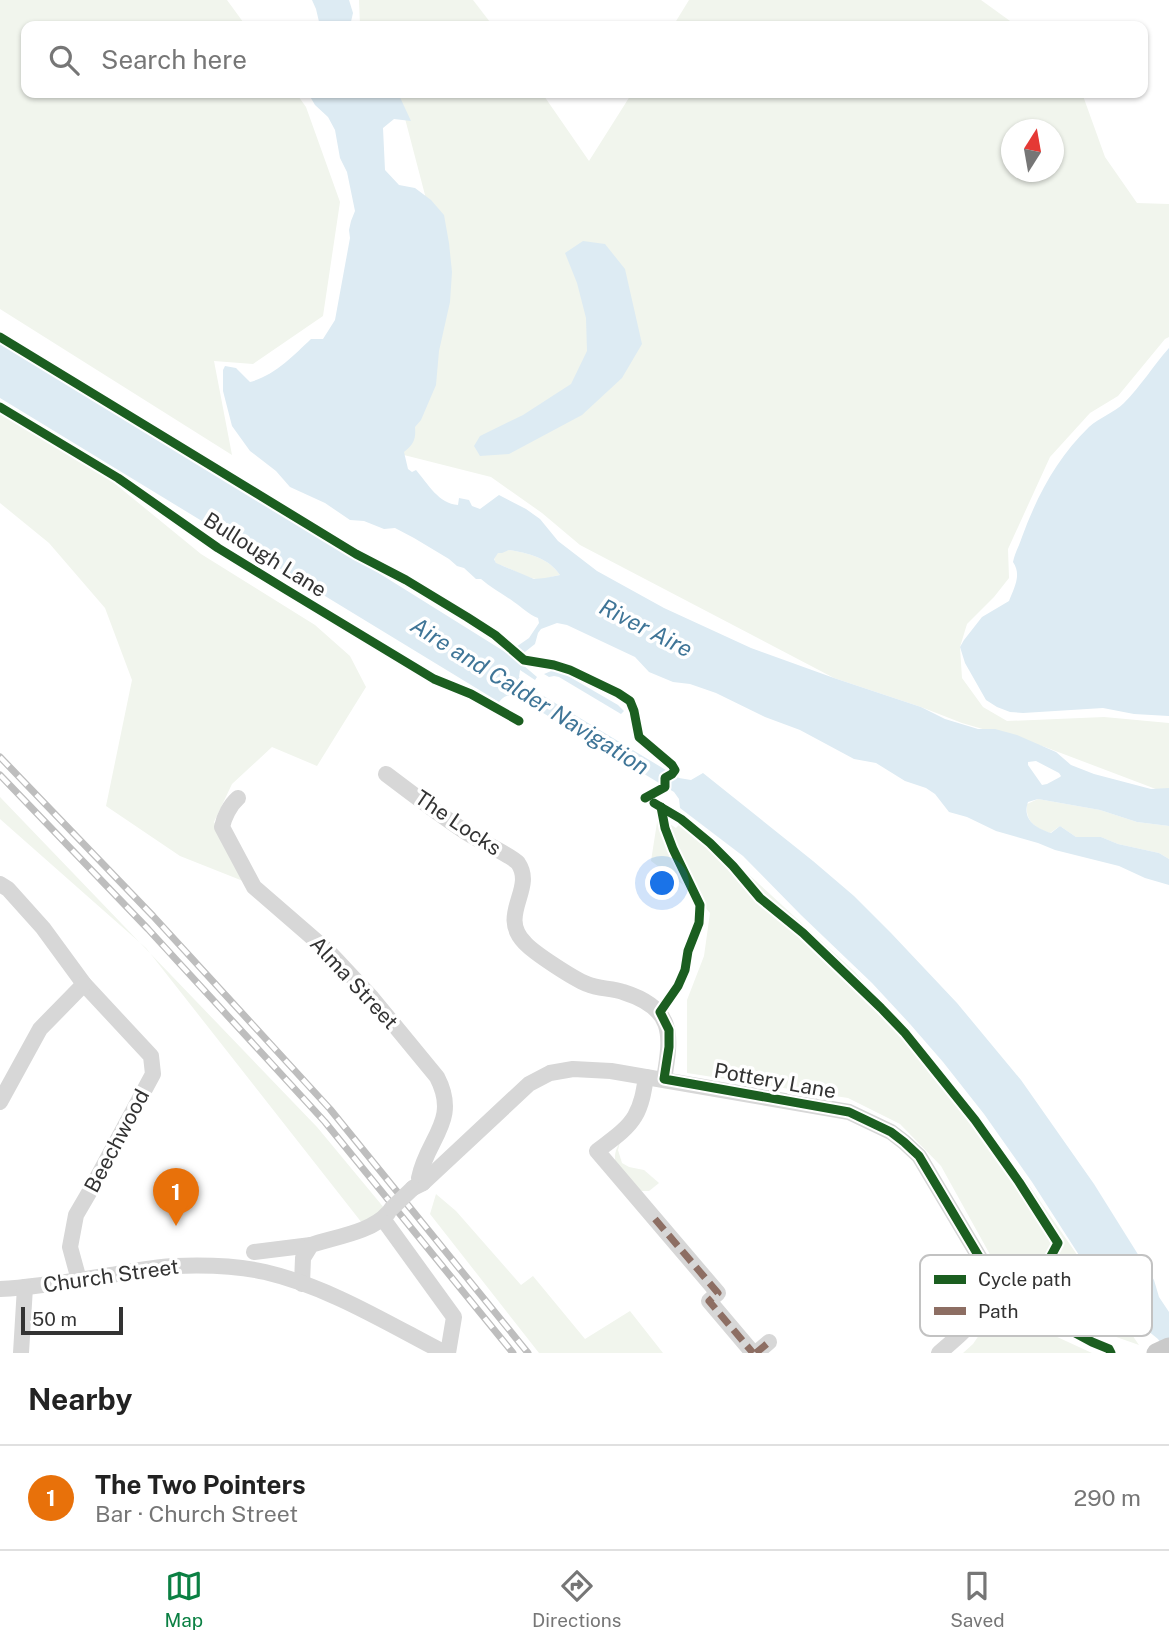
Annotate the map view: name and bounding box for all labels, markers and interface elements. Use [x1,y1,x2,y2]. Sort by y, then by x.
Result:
search box [21,21,1148,98]
icon: search [45,41,83,79]
text: Search here [101,44,247,75]
north arrow [1001,119,1064,182]
street label: Bullough Lane [199,507,331,602]
water label: River Aire [595,593,697,662]
water label: Aire and Calder Navigation [406,611,654,780]
street label: The Locks [410,785,506,860]
your location [645,866,679,900]
street label: Alma Street [305,931,404,1034]
street label: Pottery Lane [712,1057,838,1104]
street label: Beechwood [79,1085,154,1197]
pin: 1 [153,1168,199,1226]
street label: Church Street [41,1254,180,1297]
legend [920,1255,1152,1336]
text: Cycle path [978,1268,1071,1290]
text: Path [978,1300,1018,1322]
scale bar [21,1304,122,1336]
text: 50 m [32,1308,77,1330]
text: Nearby [28,1381,132,1417]
text: The Two Pointers [95,1469,306,1500]
text: 1 [46,1484,56,1511]
text: 290 m [1074,1484,1141,1511]
text: Bar · Church Street [95,1500,298,1527]
tab: Map [164,1567,203,1631]
tab: Directions [532,1567,621,1631]
tab: Saved [950,1567,1005,1631]

